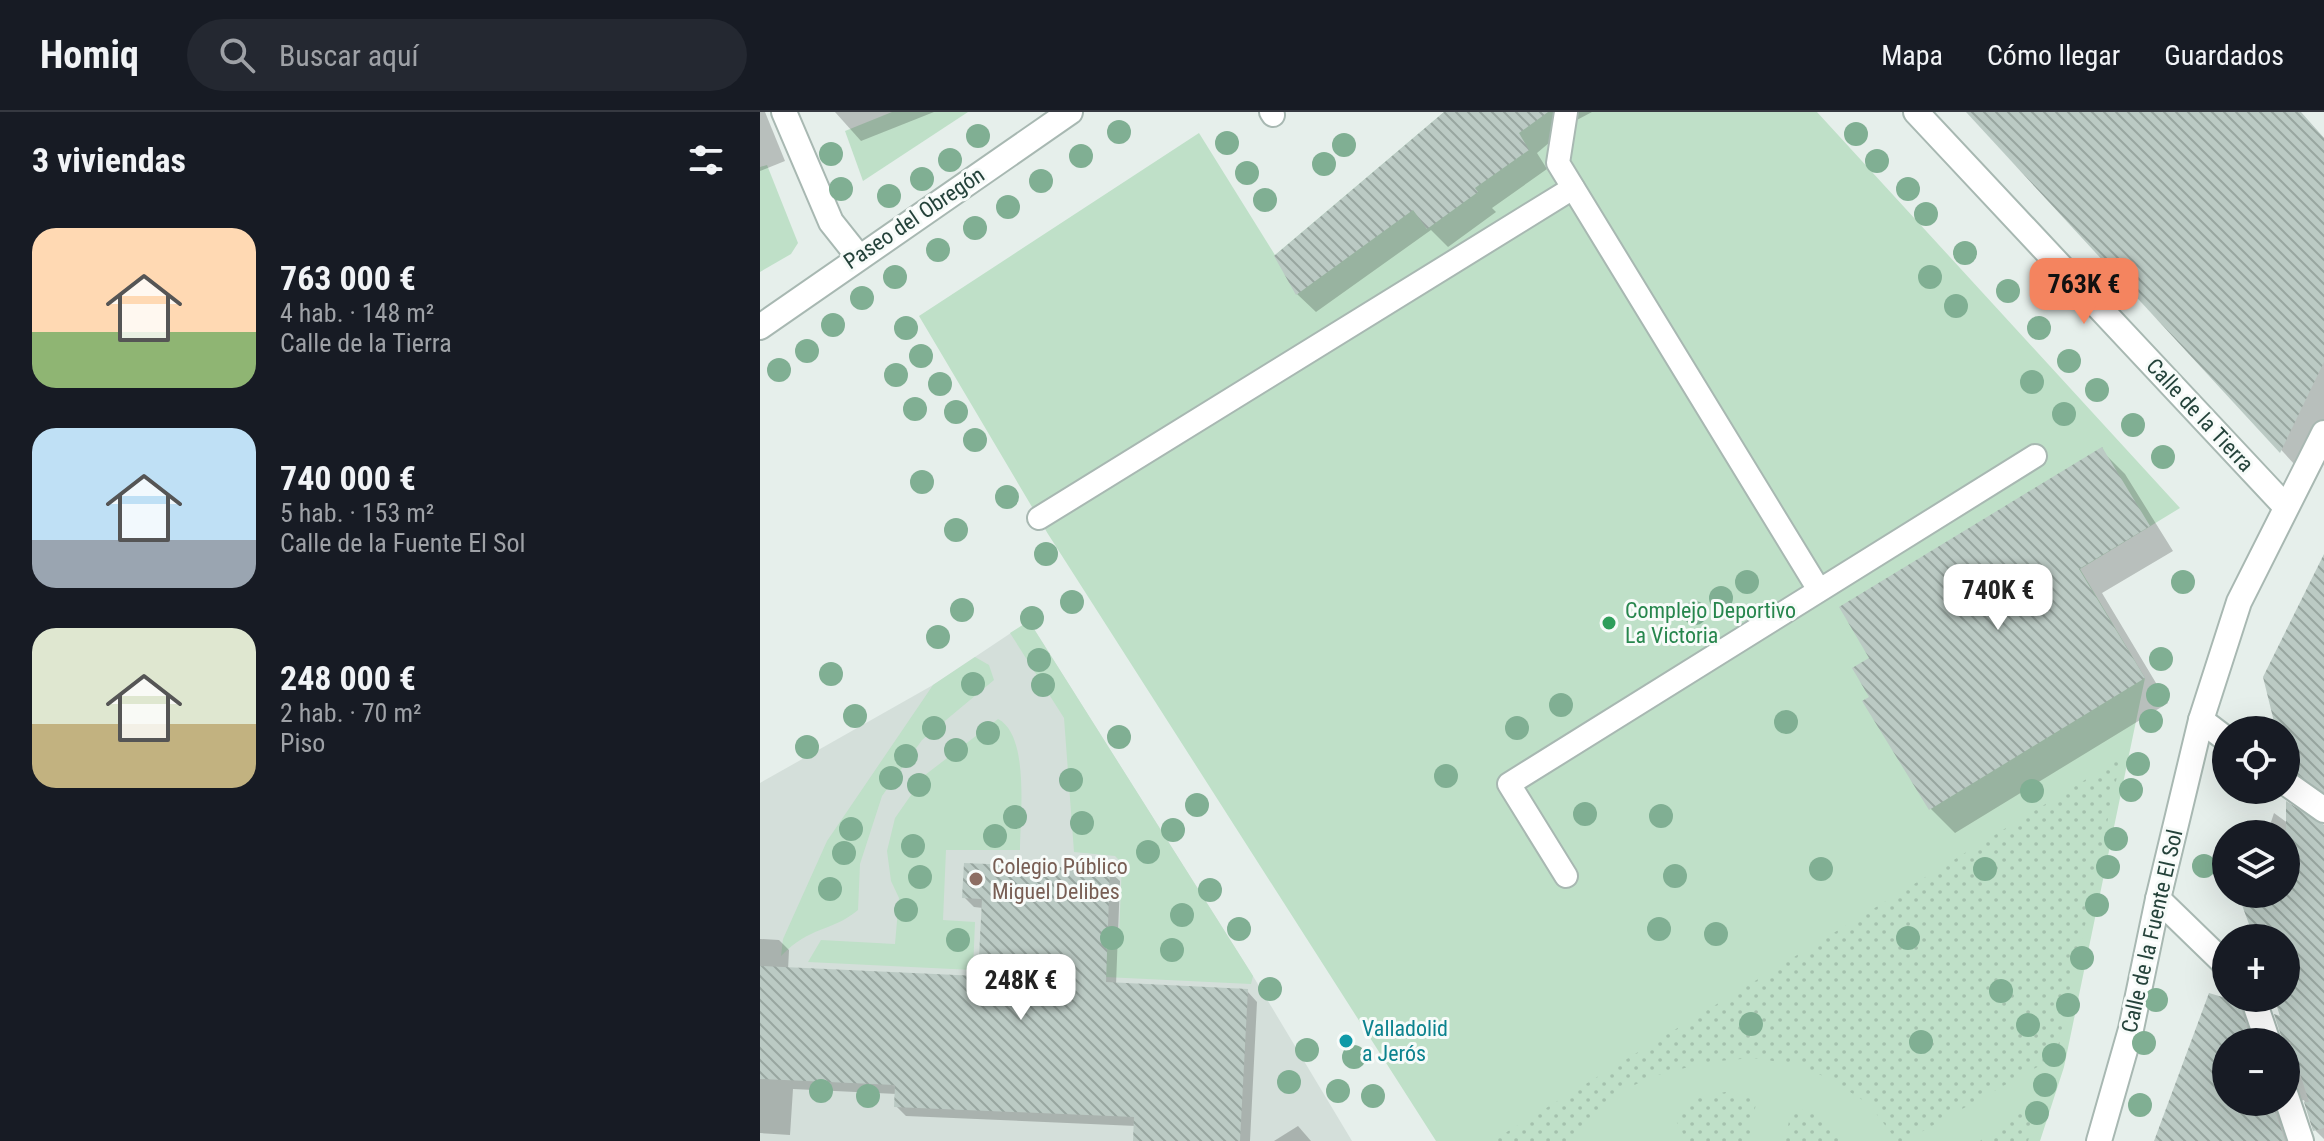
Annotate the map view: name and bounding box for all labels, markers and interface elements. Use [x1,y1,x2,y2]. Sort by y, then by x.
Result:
search box [187,19,747,91]
text: Homiq [40,33,139,77]
icon: search [215,33,259,77]
text: Buscar aquí [279,38,419,73]
text: Mapa [1881,39,1943,72]
text: Cómo llegar [1987,39,2120,72]
text: Guardados [2164,39,2284,72]
icon: filters [684,138,728,182]
text: 3 viviendas [32,140,186,180]
street label: Paseo del Obregón [839,162,989,274]
text: 763 000 € [280,258,416,298]
pin: 763K € [2019,258,2149,326]
icon: home [96,260,192,356]
text: 763K € [2048,269,2120,299]
text: 4 hab. · 148 m² [280,298,434,328]
text: Calle de la Tierra [280,328,452,358]
street label: Calle de la Tierra [2141,353,2259,477]
text: 740 000 € [280,458,416,498]
icon: home [96,460,192,556]
text: 5 hab. · 153 m² [280,498,434,528]
text: Calle de la Fuente El Sol [280,528,526,558]
pin: 740K € [1933,564,2063,632]
text: 740K € [1962,575,2034,605]
place label: Complejo Deportivo La Victoria [1625,598,1796,648]
marker: Complejo Deportivo La Victoria [1600,614,1618,632]
text: 248 000 € [280,658,416,698]
icon: home [96,660,192,756]
text: 2 hab. · 70 m² [280,698,422,728]
map controls [2212,716,2300,1116]
button: locate [2212,716,2300,804]
text: Piso [280,728,325,758]
button: layers [2212,820,2300,908]
street label: Calle de la Fuente El Sol [2116,827,2188,1035]
place label: Colegio Público Miguel Delibes [992,854,1128,904]
marker: Colegio Público Miguel Delibes [967,870,985,888]
button: + [2212,924,2300,1012]
pin: 248K € [956,954,1086,1022]
text: 248K € [985,965,1057,995]
place label: Valladolid a Jerós [1362,1016,1448,1066]
button: − [2212,1028,2300,1116]
marker: Valladolid a Jerós [1337,1032,1355,1050]

